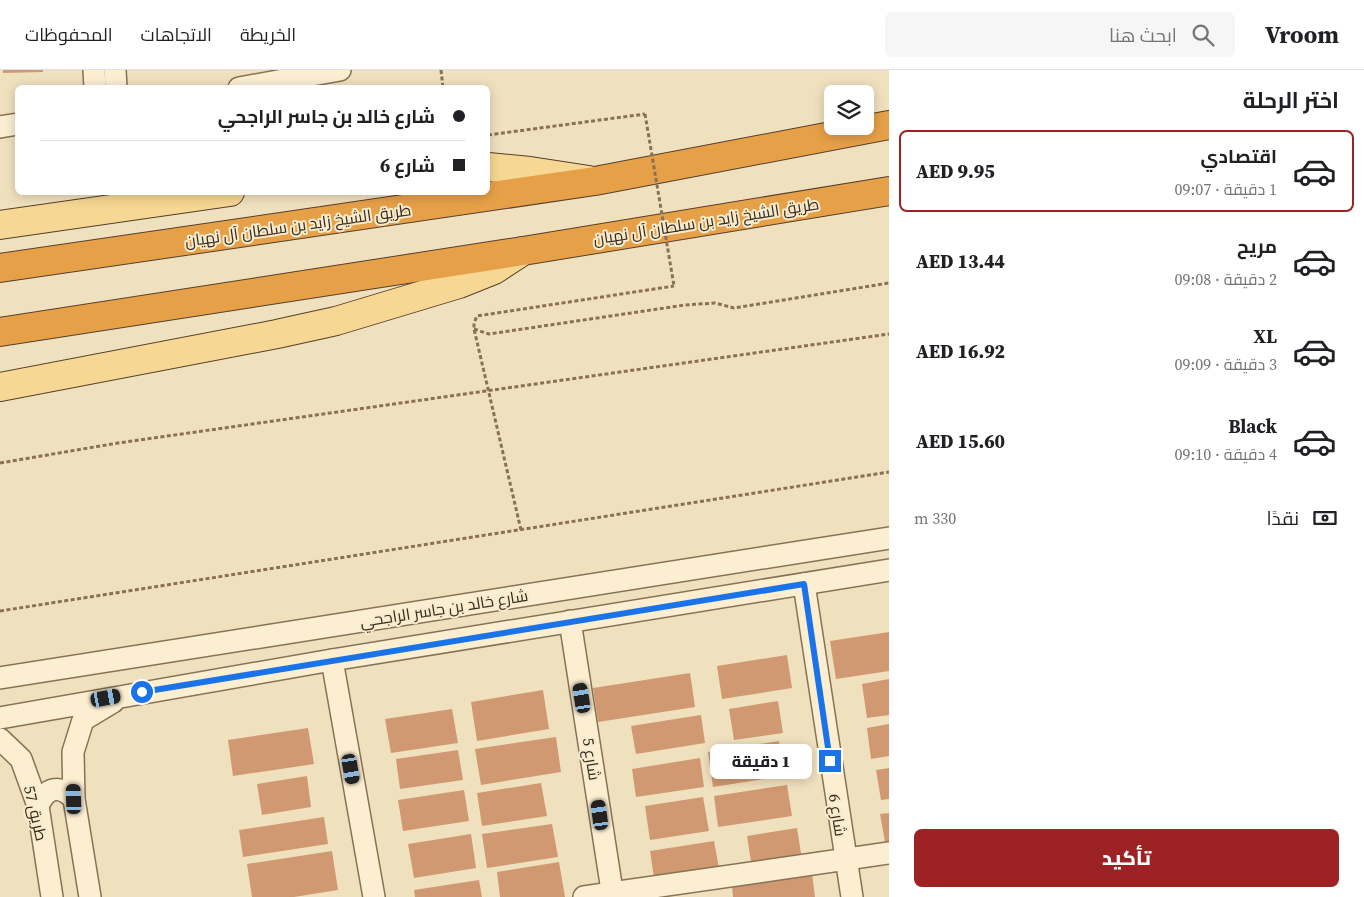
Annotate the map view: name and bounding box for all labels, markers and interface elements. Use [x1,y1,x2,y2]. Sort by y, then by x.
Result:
search box [885,12,1235,57]
text: Vroom [1265,18,1339,51]
icon: search [1189,21,1217,49]
text: المحفوظات [25,22,113,47]
text: الاتجاهات [141,22,212,47]
text: الخريطة [240,22,296,47]
text: ابحث هنا [1109,22,1177,48]
map controls [824,85,874,135]
button: layers [824,85,874,135]
text: اختر الرحلة [1243,85,1339,115]
text: شارع خالد بن جاسر الراجحي [218,103,435,129]
text: اقتصادي [1201,143,1277,169]
icon: car [1292,149,1337,194]
text: شارع 6 [380,152,435,178]
text: AED 9.95 [916,158,995,184]
text: 1 دقيقة · 09:07 [1175,178,1277,200]
street label: طريق الشيخ زايد بن سلطان آل نهيان [592,192,821,251]
street label: طريق الشيخ زايد بن سلطان آل نهيان [183,198,413,253]
text: مريح [1237,233,1277,259]
icon: car [1292,239,1337,284]
text: AED 13.44 [916,248,1005,274]
text: 2 دقيقة · 09:08 [1175,268,1277,290]
text: XL [1254,323,1277,349]
icon: car [1292,329,1337,374]
text: AED 16.92 [916,338,1005,364]
text: 3 دقيقة · 09:09 [1175,353,1277,375]
text: Black [1228,413,1277,439]
icon: car [1292,419,1337,464]
text: AED 15.60 [916,428,1005,454]
text: 4 دقيقة · 09:10 [1175,443,1277,465]
icon: cash [1311,504,1339,532]
text: نقدًا [1267,505,1299,531]
text: 330 m [914,507,956,529]
street label: شارع خالد بن جاسر الراجحي [358,584,530,635]
route start [131,681,153,703]
car [572,682,591,714]
car [89,688,122,708]
street label: شارع 5 [577,736,606,782]
callout: 1 دقيقة [710,744,812,778]
text: 1 دقيقة [732,750,790,772]
route end [819,750,841,772]
car [341,753,360,785]
street label: طريق 57 [19,783,53,843]
car [65,784,82,814]
street label: شارع 6 [823,792,852,838]
car [590,799,609,831]
button: تأكيد [914,829,1339,887]

